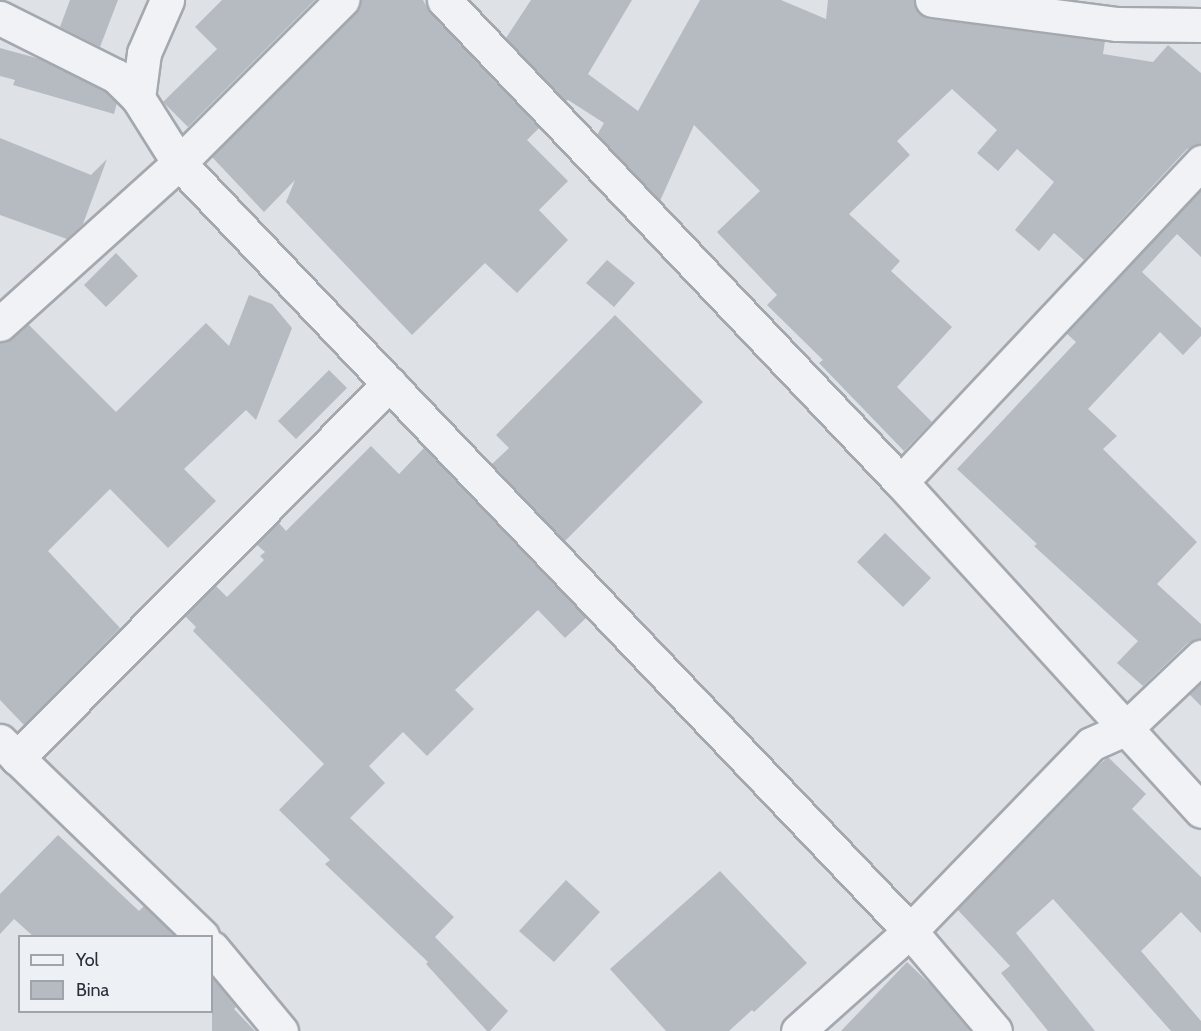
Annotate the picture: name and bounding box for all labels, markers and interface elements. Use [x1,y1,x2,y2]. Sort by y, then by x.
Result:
legend [18,935,213,1013]
text: Yol [76,949,99,971]
text: Bina [76,979,109,1001]

